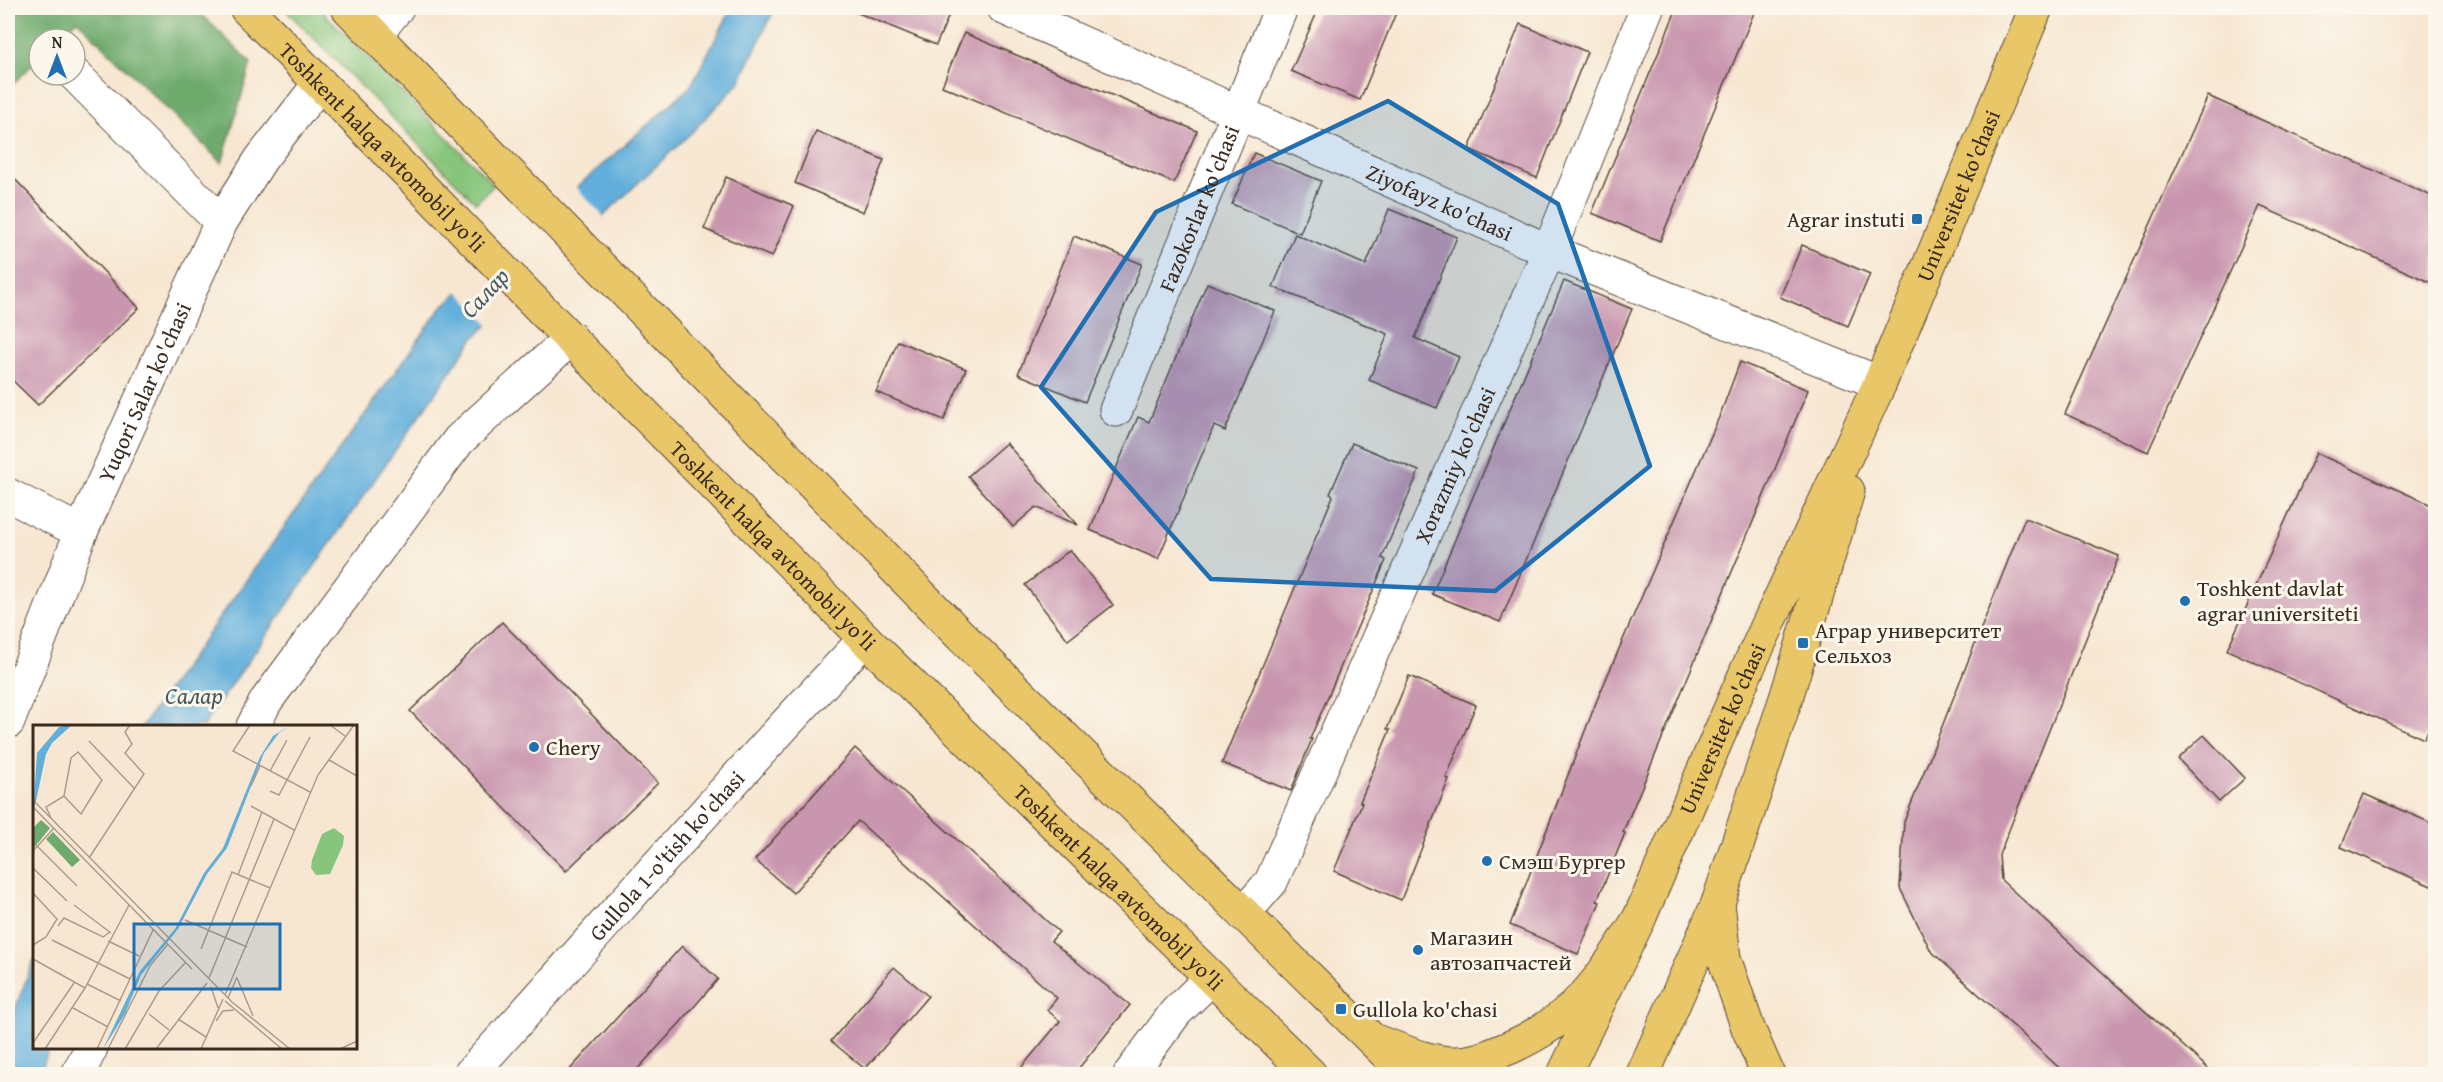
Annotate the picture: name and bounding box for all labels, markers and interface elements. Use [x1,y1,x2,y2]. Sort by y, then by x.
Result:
north arrow [27,27,87,87]
text: N [52,30,63,54]
street label: Toshkent halqa avtomobil yo'li [272,35,493,260]
street label: Universitet ko'chasi [1908,105,2008,286]
street label: Fazokorlar ko'chasi [1150,120,1247,296]
street label: Ziyofayz ko'chasi [1361,156,1518,249]
place label: Agrar instuti [1787,203,1905,235]
marker: Agrar instuti [1910,212,1924,226]
water label: Салар [452,260,517,326]
street label: Yuqori Salar ko'chasi [90,297,199,487]
street label: Xorazmiy ko'chasi [1406,382,1503,549]
street label: Toshkent halqa avtomobil yo'li [663,433,884,658]
place label: Toshkent davlat agrar universiteti [2197,572,2359,629]
marker: Toshkent davlat agrar universiteti [2178,594,2192,608]
place label: Аграр университет Сельхоз [1815,614,2001,671]
marker: Аграр университет Сельхоз [1796,636,1810,650]
street label: Universitet ko'chasi [1671,638,1773,819]
water label: Салар [165,678,223,713]
inset map [33,725,357,1049]
place label: Chery [546,731,601,763]
marker: Chery [527,740,541,754]
street label: Gullola 1-o'tish ko'chasi [581,763,752,948]
street label: Toshkent halqa avtomobil yo'li [1006,777,1231,998]
place label: Смэш Бургер [1499,845,1626,877]
marker: Смэш Бургер [1480,854,1494,868]
place label: Магазин автозапчастей [1430,921,1572,978]
marker: Магазин автозапчастей [1411,943,1425,957]
place label: Gullola ko'chasi [1353,993,1498,1025]
marker: Gullola ko'chasi [1334,1002,1348,1016]

